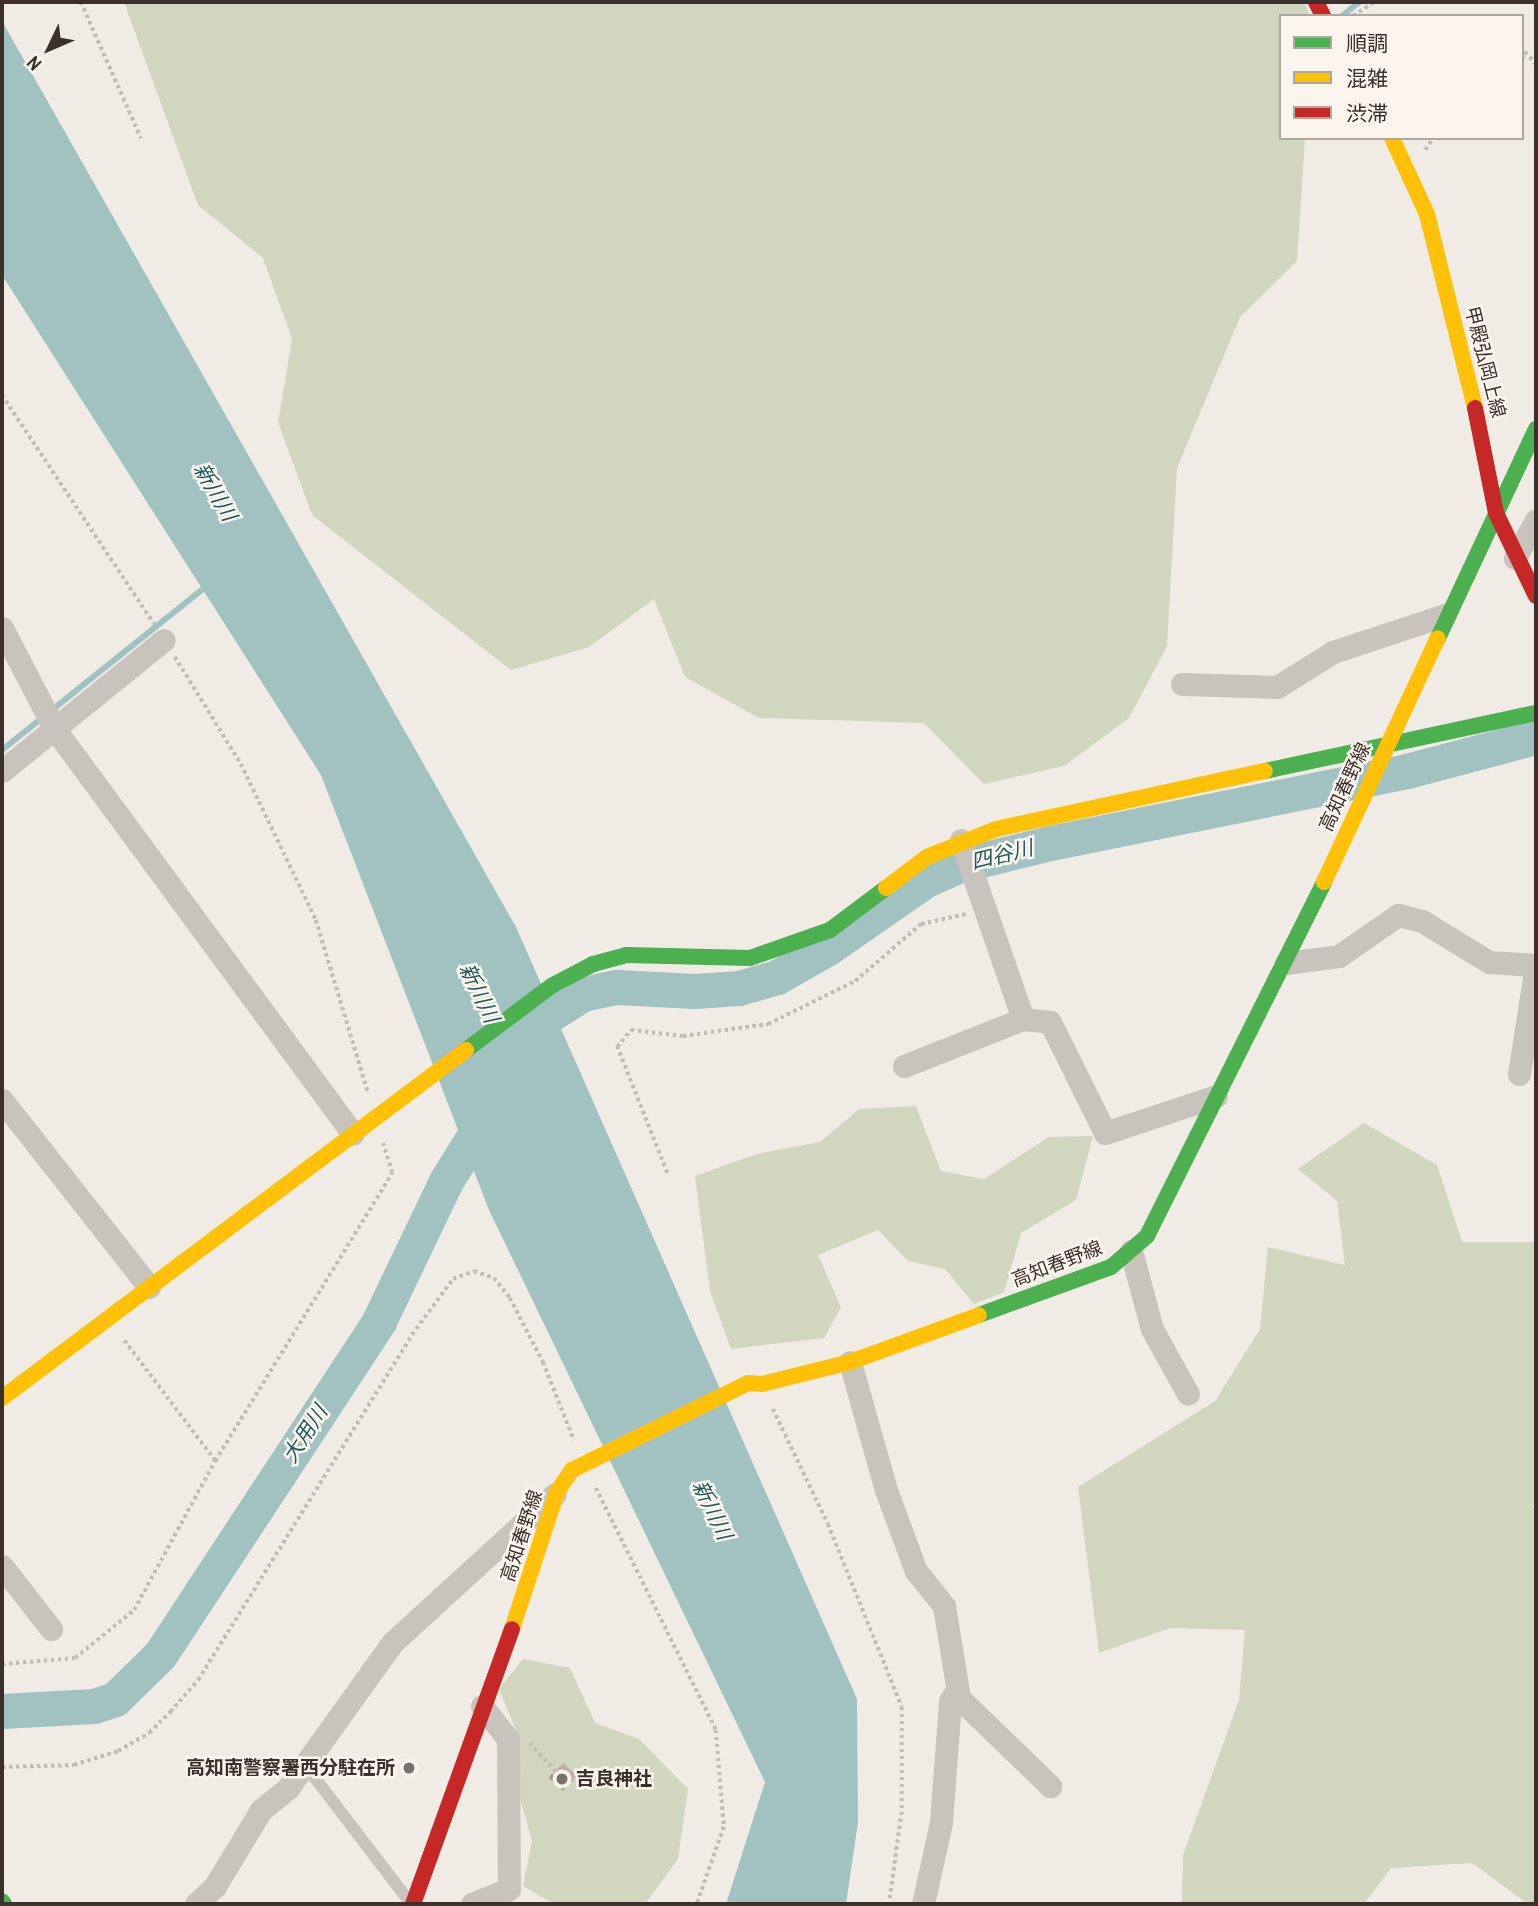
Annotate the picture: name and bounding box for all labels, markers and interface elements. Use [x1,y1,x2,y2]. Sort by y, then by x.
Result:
north arrow [14,14,84,84]
legend [1279,14,1524,140]
text: 順調 [1346,29,1388,58]
text: N [21,51,47,77]
text: 混雑 [1346,64,1388,93]
text: 渋滞 [1346,99,1388,128]
street label: 甲殿弘岡上線 [1460,304,1510,420]
water label: 新川川 [188,458,242,526]
street label: 高知春野線 [1315,739,1375,835]
water label: 四谷川 [968,835,1036,875]
water label: 新川川 [454,959,504,1027]
street label: 高知春野線 [1009,1236,1105,1292]
water label: 大用川 [277,1401,333,1467]
water label: 新川川 [687,1476,737,1544]
street label: 高知春野線 [496,1487,548,1585]
place label: 高知南警察署西分駐在所 [186,1757,395,1779]
marker: 高知南警察署西分駐在所 [401,1760,417,1776]
place label: 吉良神社 [576,1768,652,1790]
marker: 吉良神社 [554,1771,570,1787]

